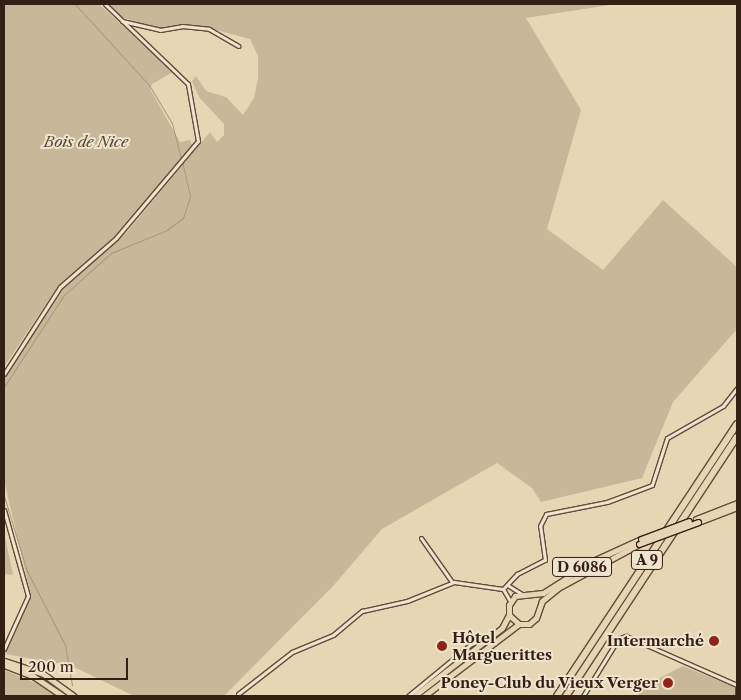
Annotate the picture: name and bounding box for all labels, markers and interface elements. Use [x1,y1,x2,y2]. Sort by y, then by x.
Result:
park label: Bois de Nice [44,133,128,151]
road number: A 9 [630,548,664,572]
road number: D 6086 [552,556,612,578]
place label: Hôtel Marguerittes [452,628,552,663]
place label: Intermarché [607,632,704,650]
marker: Intermarché [708,635,720,647]
marker: Hôtel Marguerittes [436,640,448,652]
scale bar [22,648,130,680]
text: 200 m [28,657,74,676]
place label: Poney-Club du Vieux Verger [439,674,658,692]
marker: Poney-Club du Vieux Verger [662,677,674,689]

